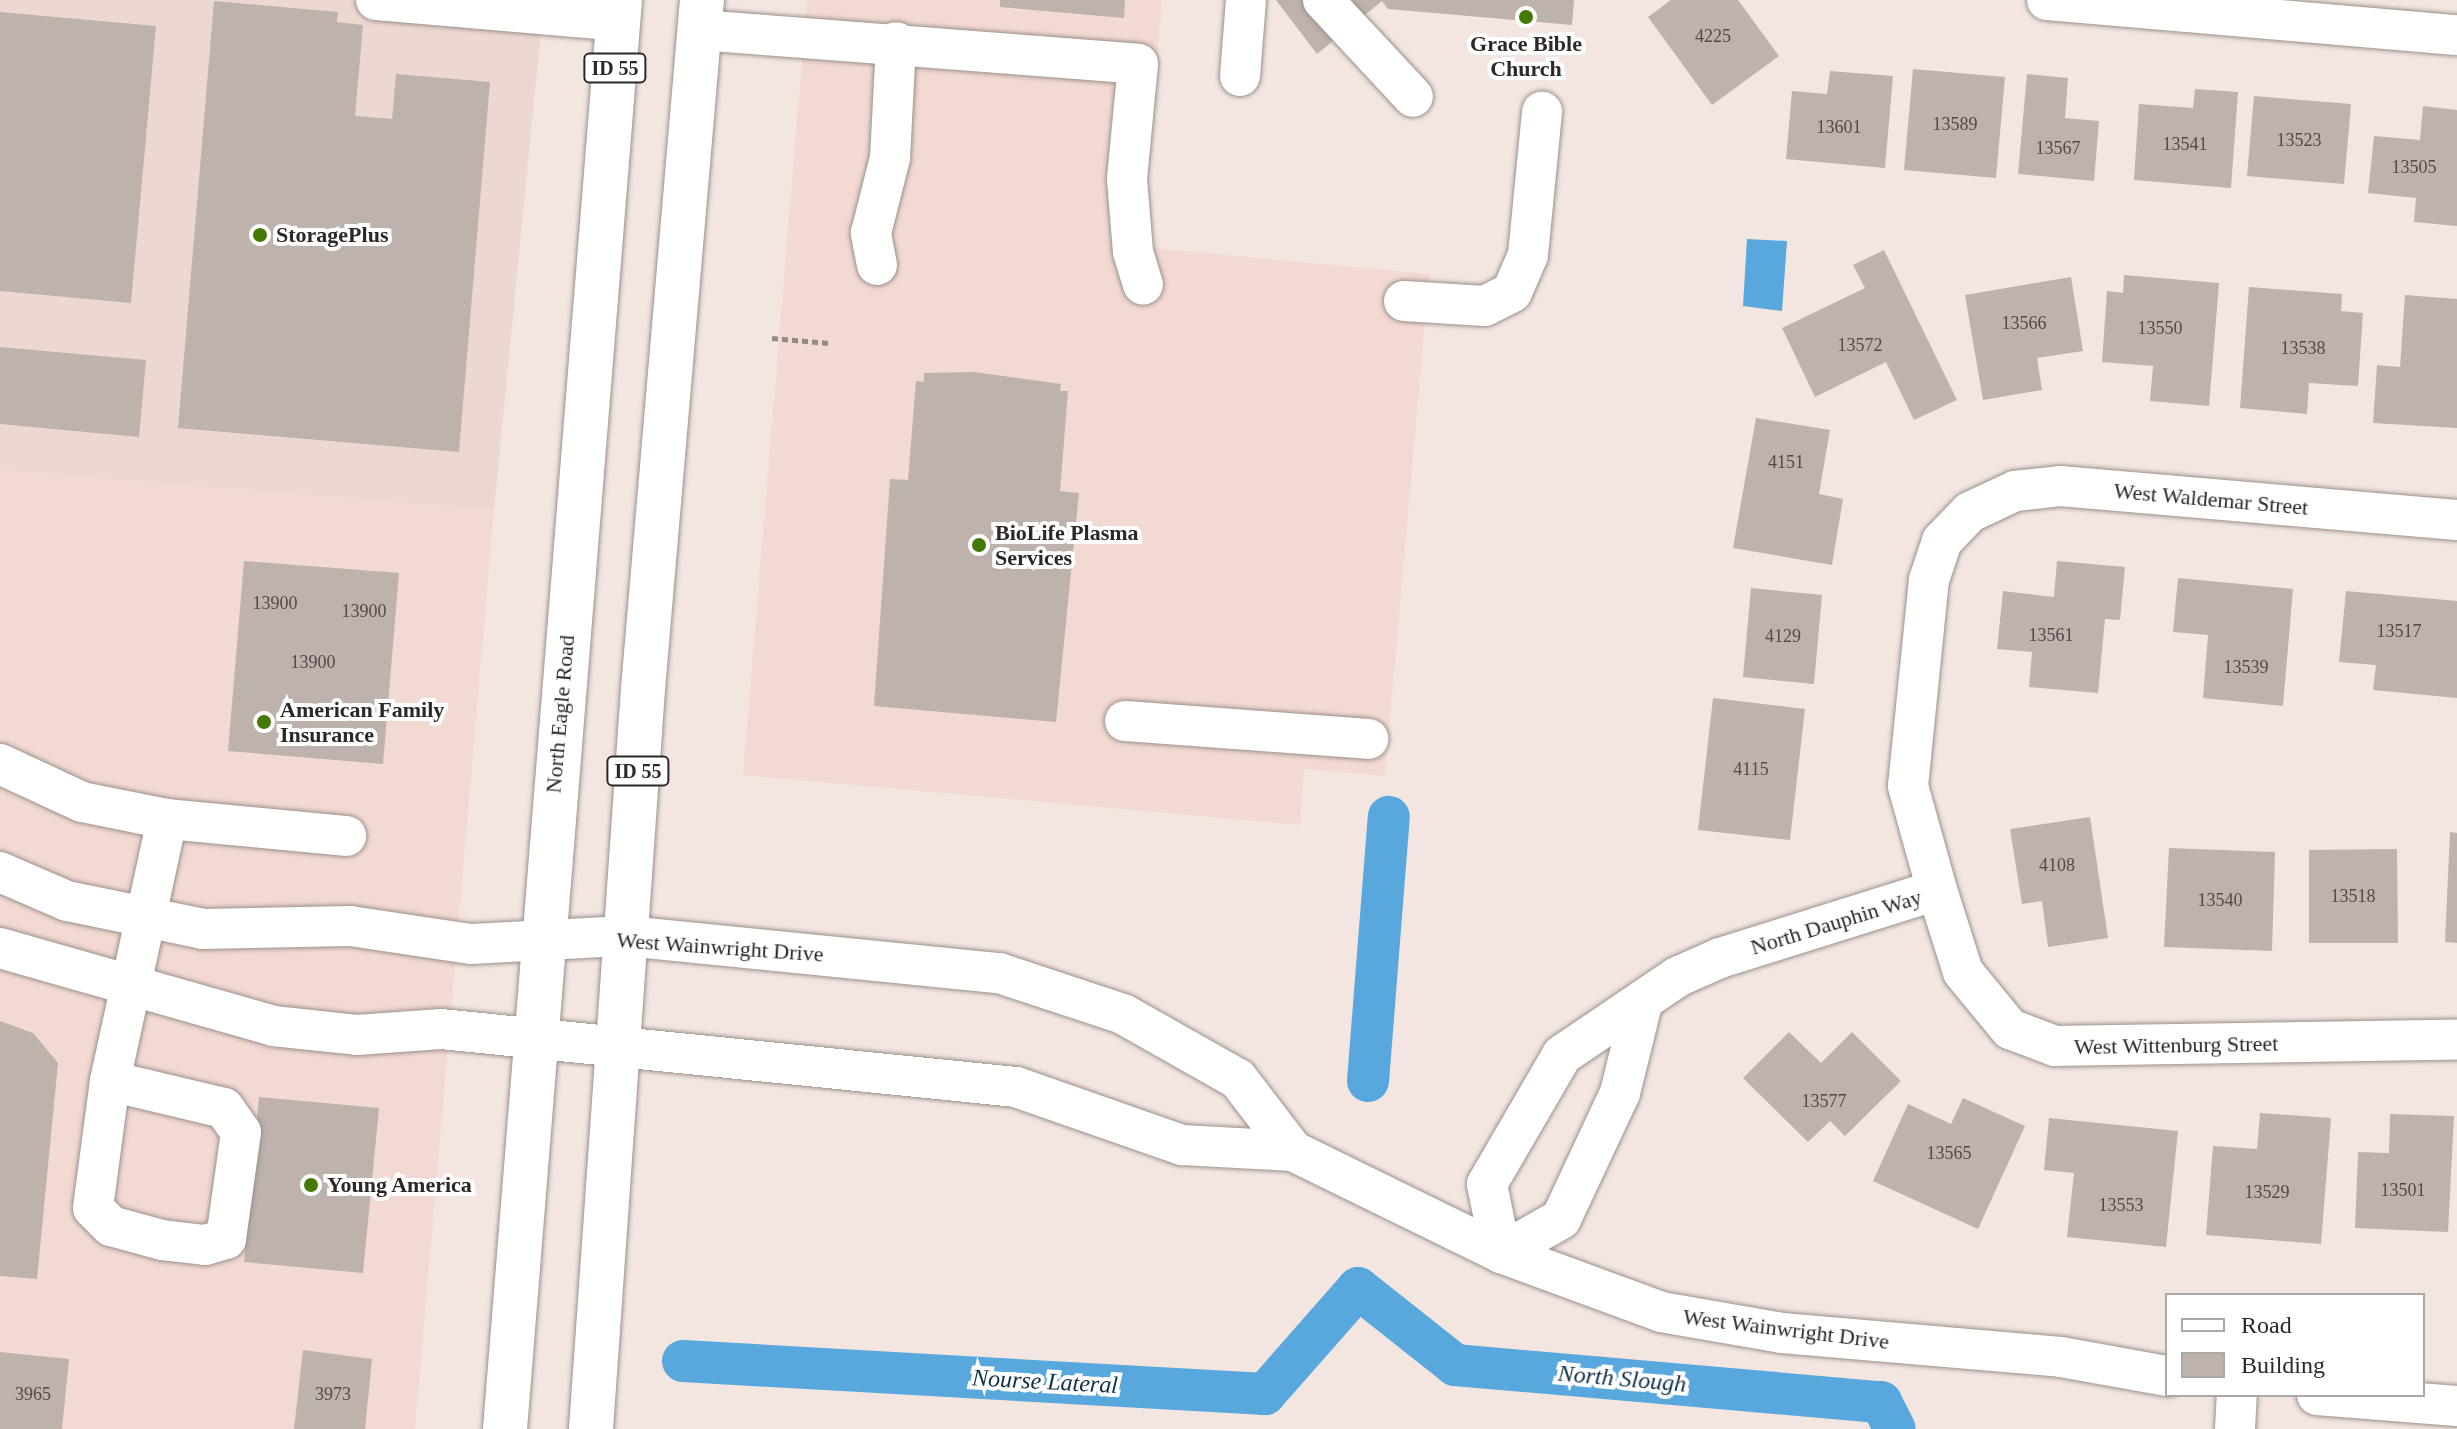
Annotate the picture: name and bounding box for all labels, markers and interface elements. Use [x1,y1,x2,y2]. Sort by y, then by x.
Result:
marker: Grace Bible Church [1517,8,1535,26]
house number: 4225 [1695,25,1731,47]
place label: Grace Bible Church [1470,30,1582,82]
road number: ID 55 [583,52,647,84]
house number: 13589 [1932,113,1978,135]
house number: 13601 [1816,116,1862,138]
house number: 13523 [2276,129,2322,151]
house number: 13541 [2162,133,2208,155]
house number: 13567 [2036,137,2080,159]
house number: 13505 [2392,156,2436,178]
place label: StoragePlus [276,222,388,248]
marker: StoragePlus [251,226,269,244]
house number: 13566 [2002,312,2046,334]
house number: 13550 [2138,317,2182,339]
house number: 13572 [1838,334,1882,356]
house number: 13538 [2280,337,2326,359]
house number: 4151 [1768,451,1804,473]
street label: West Waldemar Street [2112,477,2310,521]
place label: BioLife Plasma Services [995,519,1139,570]
marker: BioLife Plasma Services [970,536,988,554]
house number: 13900 [252,592,298,614]
house number: 13900 [342,600,386,622]
house number: 13517 [2376,620,2422,642]
house number: 13561 [2028,624,2074,646]
house number: 4129 [1765,625,1801,647]
street label: North Eagle Road [540,634,580,794]
house number: 13900 [290,651,336,673]
house number: 13539 [2224,656,2268,678]
place label: American Family Insurance [280,696,444,748]
marker: American Family Insurance [255,713,273,731]
road number: ID 55 [606,755,670,787]
house number: 4115 [1733,758,1769,780]
house number: 4108 [2039,854,2075,876]
street label: North Dauphin Way [1747,883,1925,961]
house number: 13518 [2330,885,2376,907]
house number: 13540 [2198,889,2242,911]
street label: West Wainwright Drive [615,927,825,967]
street label: West Wittenburg Street [2073,1030,2279,1060]
house number: 13577 [1802,1090,1846,1112]
house number: 13565 [1926,1142,1972,1164]
place label: Young America [327,1172,473,1198]
marker: Young America [302,1176,320,1194]
house number: 13501 [2380,1179,2426,1201]
house number: 13529 [2244,1181,2290,1203]
house number: 13553 [2098,1194,2144,1216]
legend [2165,1293,2425,1397]
street label: West Wainwright Drive [1681,1303,1891,1355]
text: Road [2241,1312,2292,1338]
text: Building [2241,1352,2325,1378]
water label: North Slough [1557,1359,1687,1399]
water label: Nourse Lateral [971,1364,1119,1400]
house number: 3965 [15,1383,51,1405]
house number: 3973 [315,1383,351,1405]

